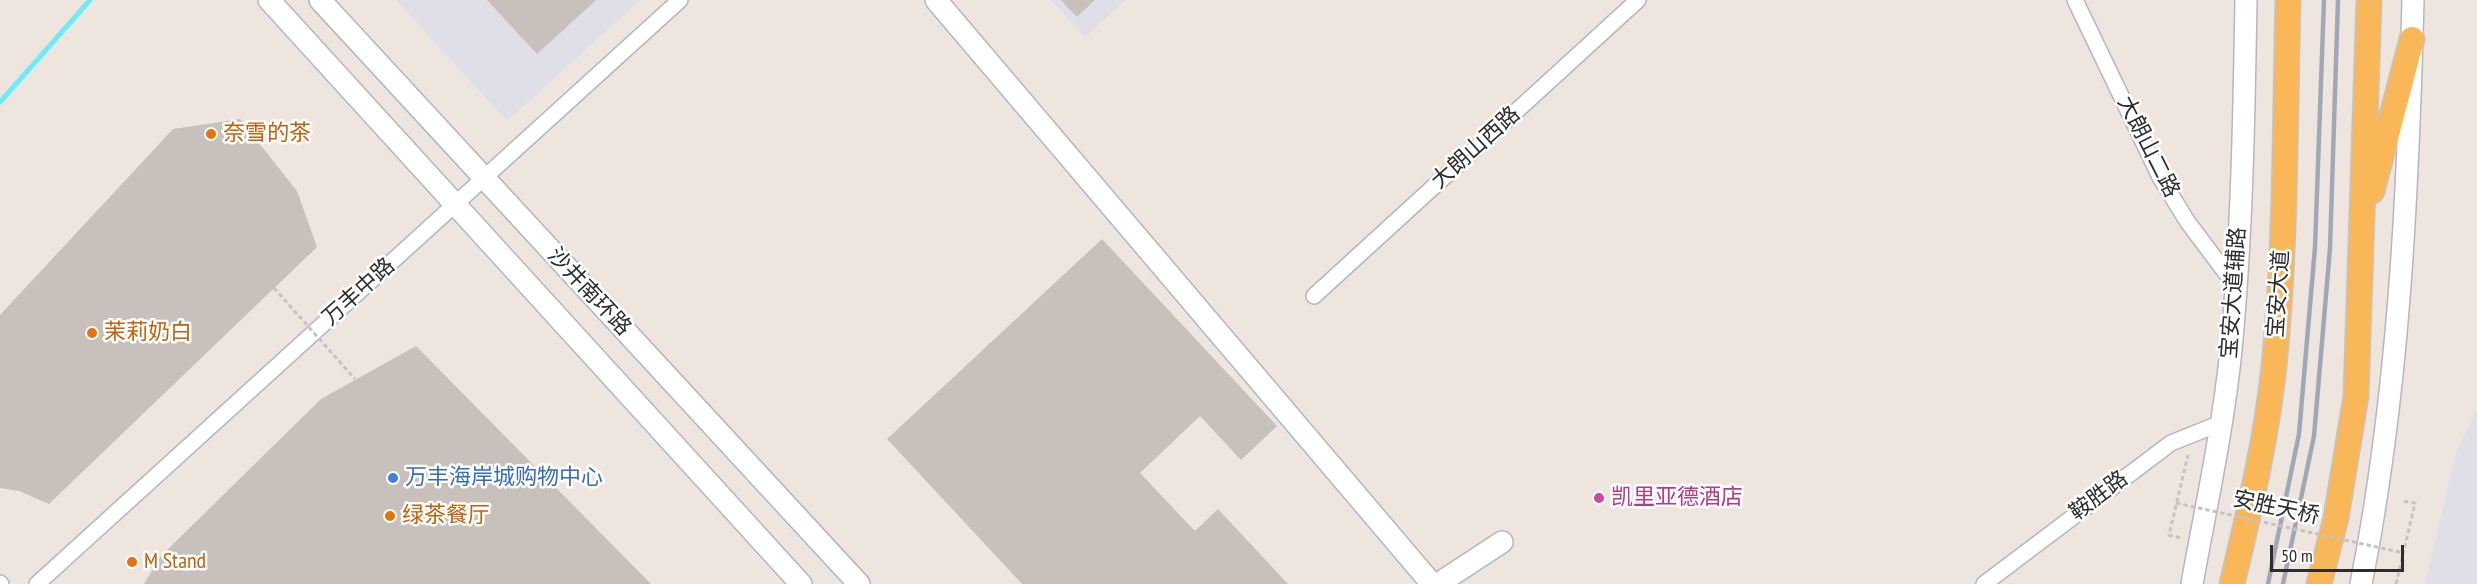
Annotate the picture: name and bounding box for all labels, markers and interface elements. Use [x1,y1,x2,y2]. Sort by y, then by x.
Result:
street label: 大朗山二路 [2111,92,2185,202]
street label: 大朗山西路 [1426,101,1526,195]
place label: 奈雪的茶 [223,121,311,147]
marker: 奈雪的茶 [204,127,218,141]
street label: 宝安大道辅路 [2216,226,2252,360]
street label: 沙井南环路 [542,243,636,341]
street label: 宝安大道 [2263,249,2295,339]
street label: 万丰中路 [317,253,401,331]
place label: 茉莉奶白 [104,320,192,346]
marker: 茉莉奶白 [85,326,99,340]
place label: 万丰海岸城购物中心 [405,465,603,491]
street label: 鞍胜路 [2065,466,2133,526]
marker: 万丰海岸城购物中心 [386,471,400,485]
place label: 凯里亚德酒店 [1611,485,1743,511]
street label: 安胜天桥 [2230,486,2322,530]
marker: 凯里亚德酒店 [1592,491,1606,505]
place label: 绿茶餐厅 [402,503,490,529]
marker: 绿茶餐厅 [383,509,397,523]
scale bar [2273,533,2406,571]
text: 50 m [2281,544,2313,567]
place label: M Stand [144,549,206,575]
marker: M Stand [125,555,139,569]

